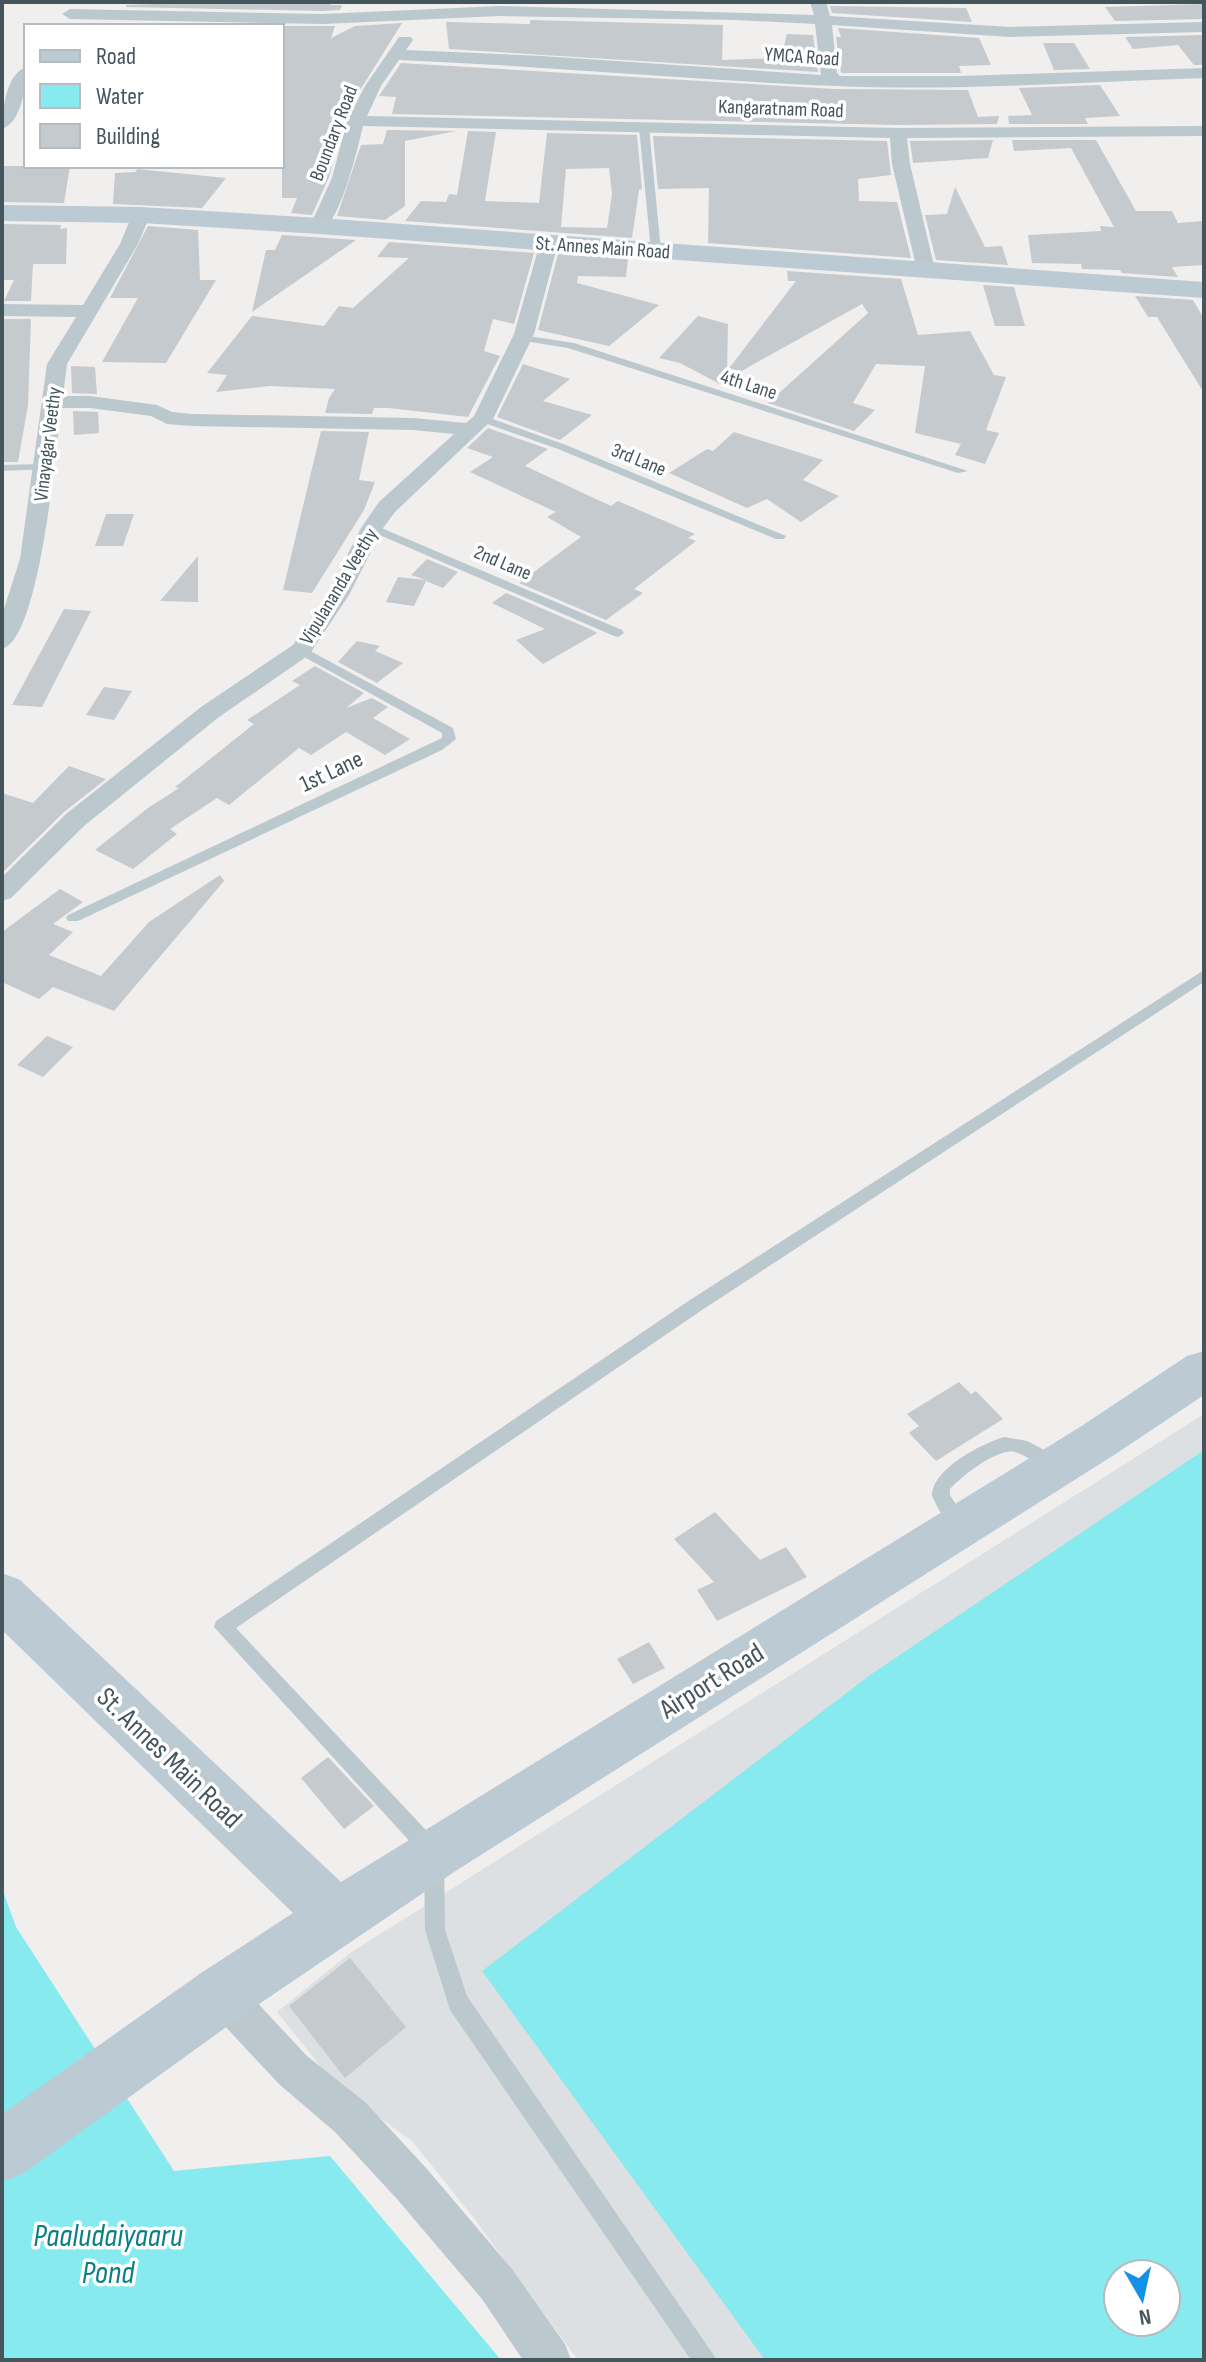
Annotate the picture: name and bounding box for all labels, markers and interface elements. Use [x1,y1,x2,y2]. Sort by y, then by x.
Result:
legend [24,24,284,168]
text: Road [96,42,136,71]
street label: YMCA Road [764,42,840,72]
text: Water [96,82,144,111]
street label: Boundary Road [305,82,363,184]
street label: Kangaratnam Road [718,95,844,123]
text: Building [96,122,160,151]
street label: St. Annes Main Road [535,231,671,265]
street label: 4th Lane [717,365,780,405]
street label: Vinayagar Veethy [29,385,67,503]
street label: 3rd Lane [608,438,670,482]
street label: Vipulananda Veethy [295,524,383,649]
street label: 2nd Lane [470,540,535,586]
street label: 1st Lane [295,744,367,799]
street label: Airport Road [653,1636,770,1727]
street label: St. Annes Main Road [90,1681,248,1835]
water label: Paaludaiyaaru Pond [33,2217,183,2293]
north arrow [1102,2258,1182,2338]
text: N [1137,2302,1153,2331]

